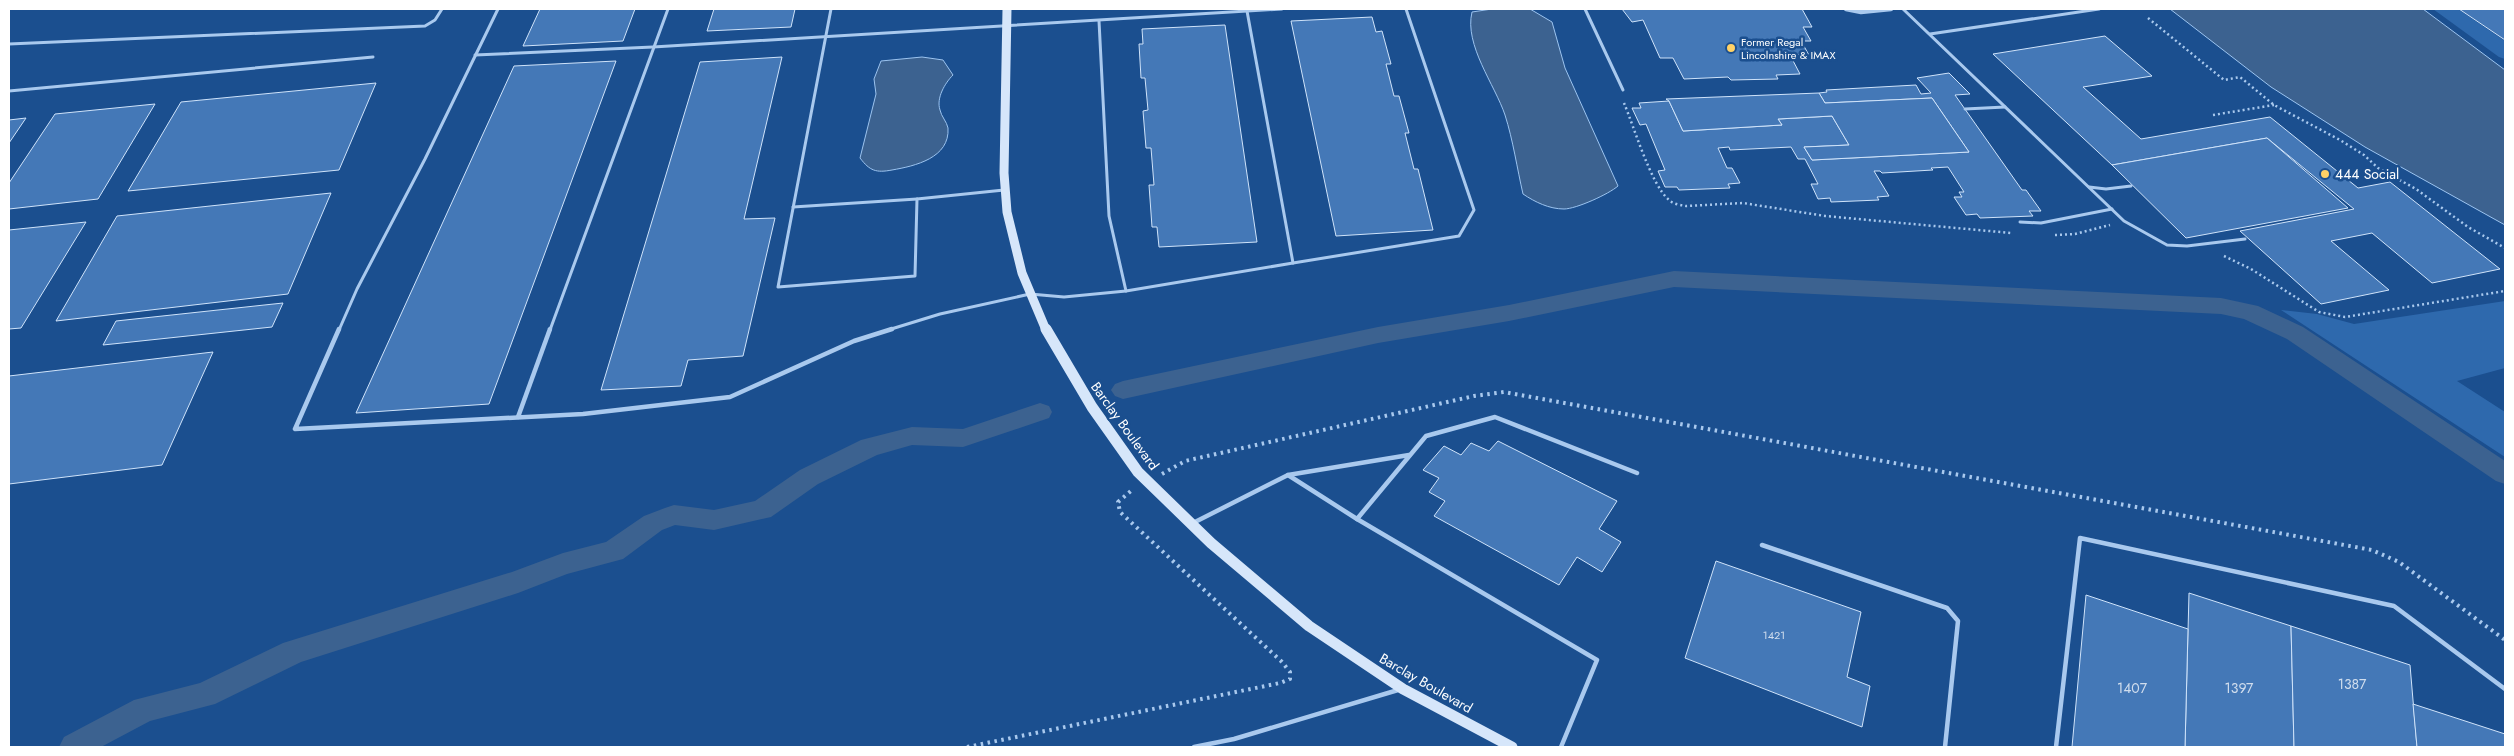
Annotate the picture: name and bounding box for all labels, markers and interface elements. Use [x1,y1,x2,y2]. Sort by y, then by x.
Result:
place label: Former Regal Lincolnshire & IMAX [1741,34,1836,63]
marker: Former Regal Lincolnshire & IMAX [1725,42,1737,54]
place label: 444 Social [2335,164,2399,184]
marker: 444 Social [2319,168,2331,180]
street label: Barclay Boulevard [1086,378,1164,474]
house number: 1421 [1763,627,1785,643]
street label: Barclay Boulevard [1376,648,1476,718]
house number: 1387 [2338,674,2367,694]
house number: 1407 [2117,678,2148,698]
house number: 1397 [2225,678,2254,698]

